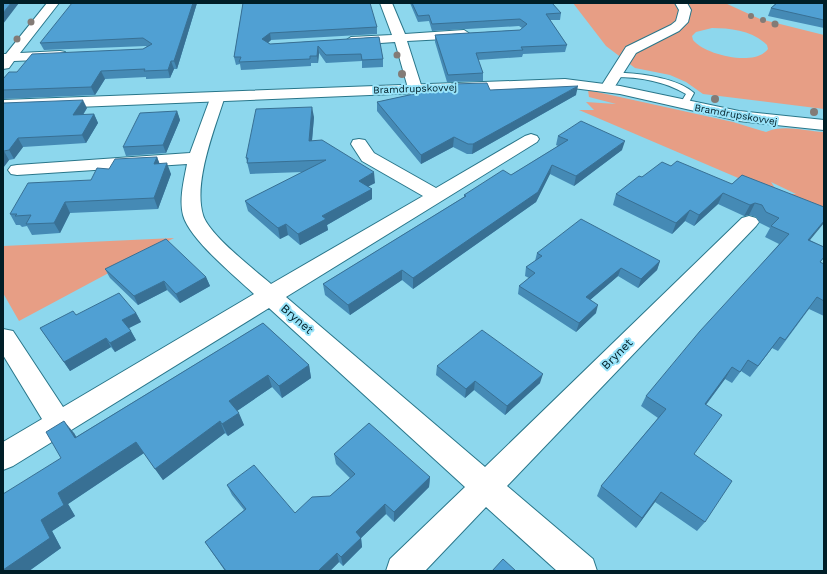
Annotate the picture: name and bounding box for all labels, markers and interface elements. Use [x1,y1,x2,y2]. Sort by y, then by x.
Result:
street label: Bramdrupskovvej [373,82,457,95]
street label: Bramdrupskovvej [694,102,778,127]
street label: Brynet [278,301,316,337]
street label: Brynet [599,336,635,372]

